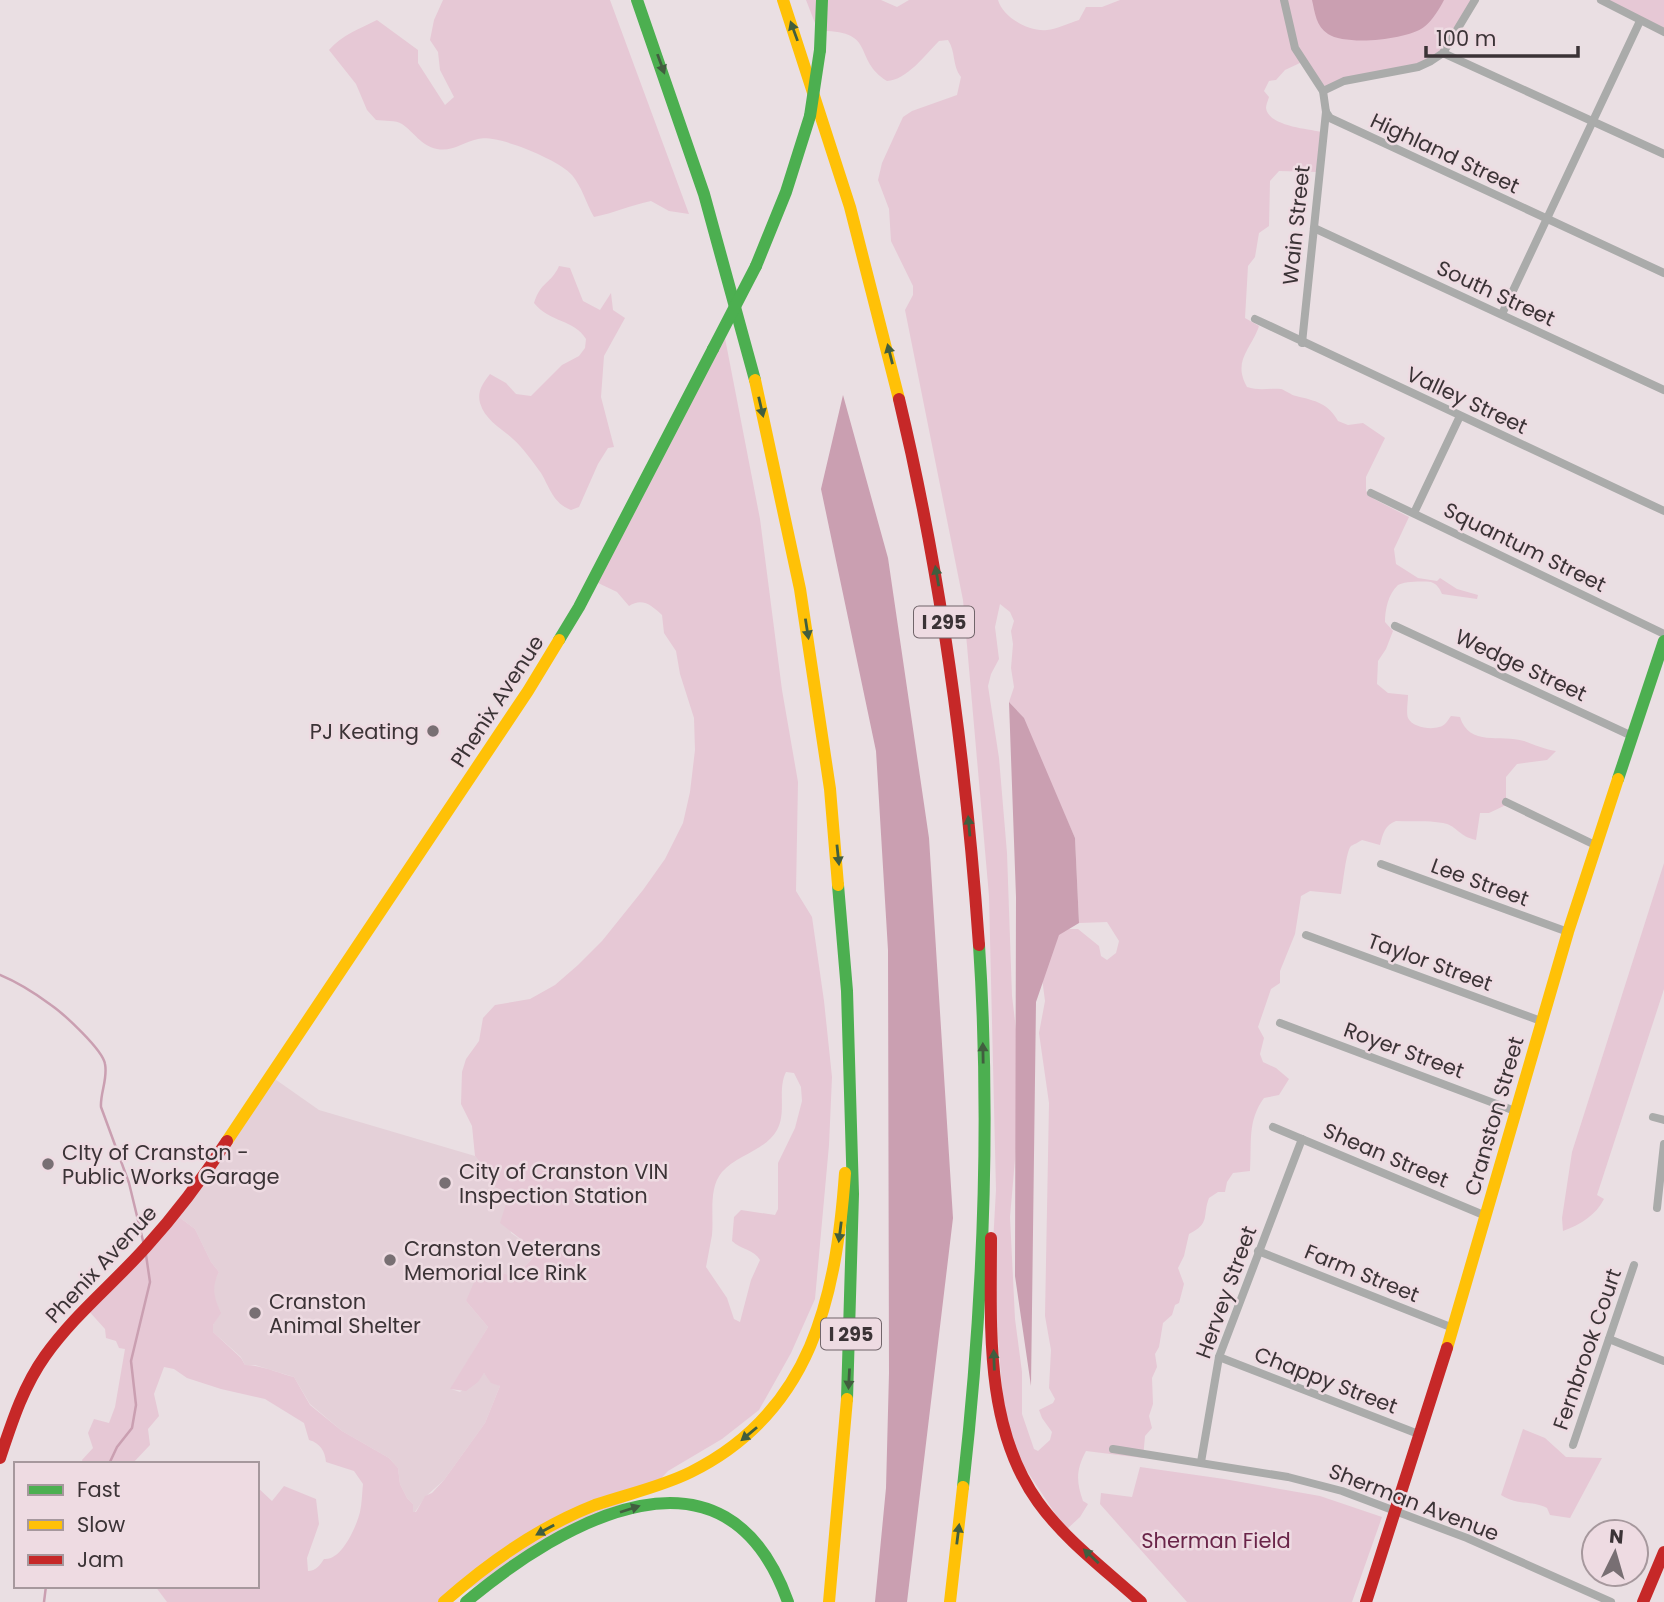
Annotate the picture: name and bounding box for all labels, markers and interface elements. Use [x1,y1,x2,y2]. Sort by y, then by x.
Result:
scale bar [1426,14,1578,58]
one-way arrow [788,21,799,42]
text: 100 m [1436,24,1496,53]
one-way arrow [655,54,666,75]
street label: Highland Street [1366,106,1524,200]
street label: Wain Street [1275,164,1317,286]
street label: South Street [1432,253,1560,333]
one-way arrow [885,343,896,365]
street label: Valley Street [1402,359,1532,441]
one-way arrow [756,396,767,418]
street label: Squantum Street [1439,495,1611,599]
one-way arrow [931,565,942,587]
road number: I 295 [914,607,974,638]
one-way arrow [802,619,813,641]
street label: Wedge Street [1451,622,1591,708]
street label: Phenix Avenue [444,629,550,773]
place label: PJ Keating [310,717,419,746]
marker: PJ Keating [425,723,441,739]
one-way arrow [964,815,975,837]
one-way arrow [832,844,843,866]
street label: Lee Street [1427,851,1533,913]
street label: Taylor Street [1364,926,1496,998]
street label: Royer Street [1340,1015,1468,1085]
street label: Cranston Street [1457,1033,1531,1199]
one-way arrow [977,1042,989,1064]
street label: Shean Street [1319,1116,1453,1194]
place label: CIty of Cranston - Public Works Garage [62,1138,279,1191]
marker: CIty of Cranston - Public Works Garage [40,1156,56,1172]
place label: City of Cranston VIN Inspection Station [459,1157,668,1210]
marker: City of Cranston VIN Inspection Station [437,1175,453,1191]
street label: Phenix Avenue [39,1199,163,1329]
one-way arrow [834,1221,845,1243]
street label: Hervey Street [1189,1222,1263,1362]
place label: Cranston Veterans Memorial Ice Rink [404,1234,601,1287]
street label: Farm Street [1300,1237,1424,1309]
marker: Cranston Veterans Memorial Ice Rink [382,1252,398,1268]
street label: Fernbrook Court [1546,1264,1628,1434]
place label: Cranston Animal Shelter [269,1287,421,1340]
marker: Cranston Animal Shelter [247,1305,263,1321]
road number: I 295 [821,1318,881,1350]
street label: Chappy Street [1250,1339,1402,1421]
one-way arrow [989,1348,1000,1370]
one-way arrow [843,1368,854,1390]
one-way arrow [741,1426,758,1441]
street label: Sherman Avenue [1325,1456,1503,1548]
legend [14,1462,259,1588]
text: Fast [77,1475,120,1504]
one-way arrow [620,1503,641,1514]
text: Slow [77,1510,125,1539]
north arrow [1580,1518,1650,1588]
text: N [1608,1522,1625,1551]
one-way arrow [534,1523,554,1535]
one-way arrow [953,1523,964,1545]
park label: Sherman Field [1141,1526,1291,1555]
text: Jam [77,1545,124,1574]
one-way arrow [1083,1548,1100,1564]

